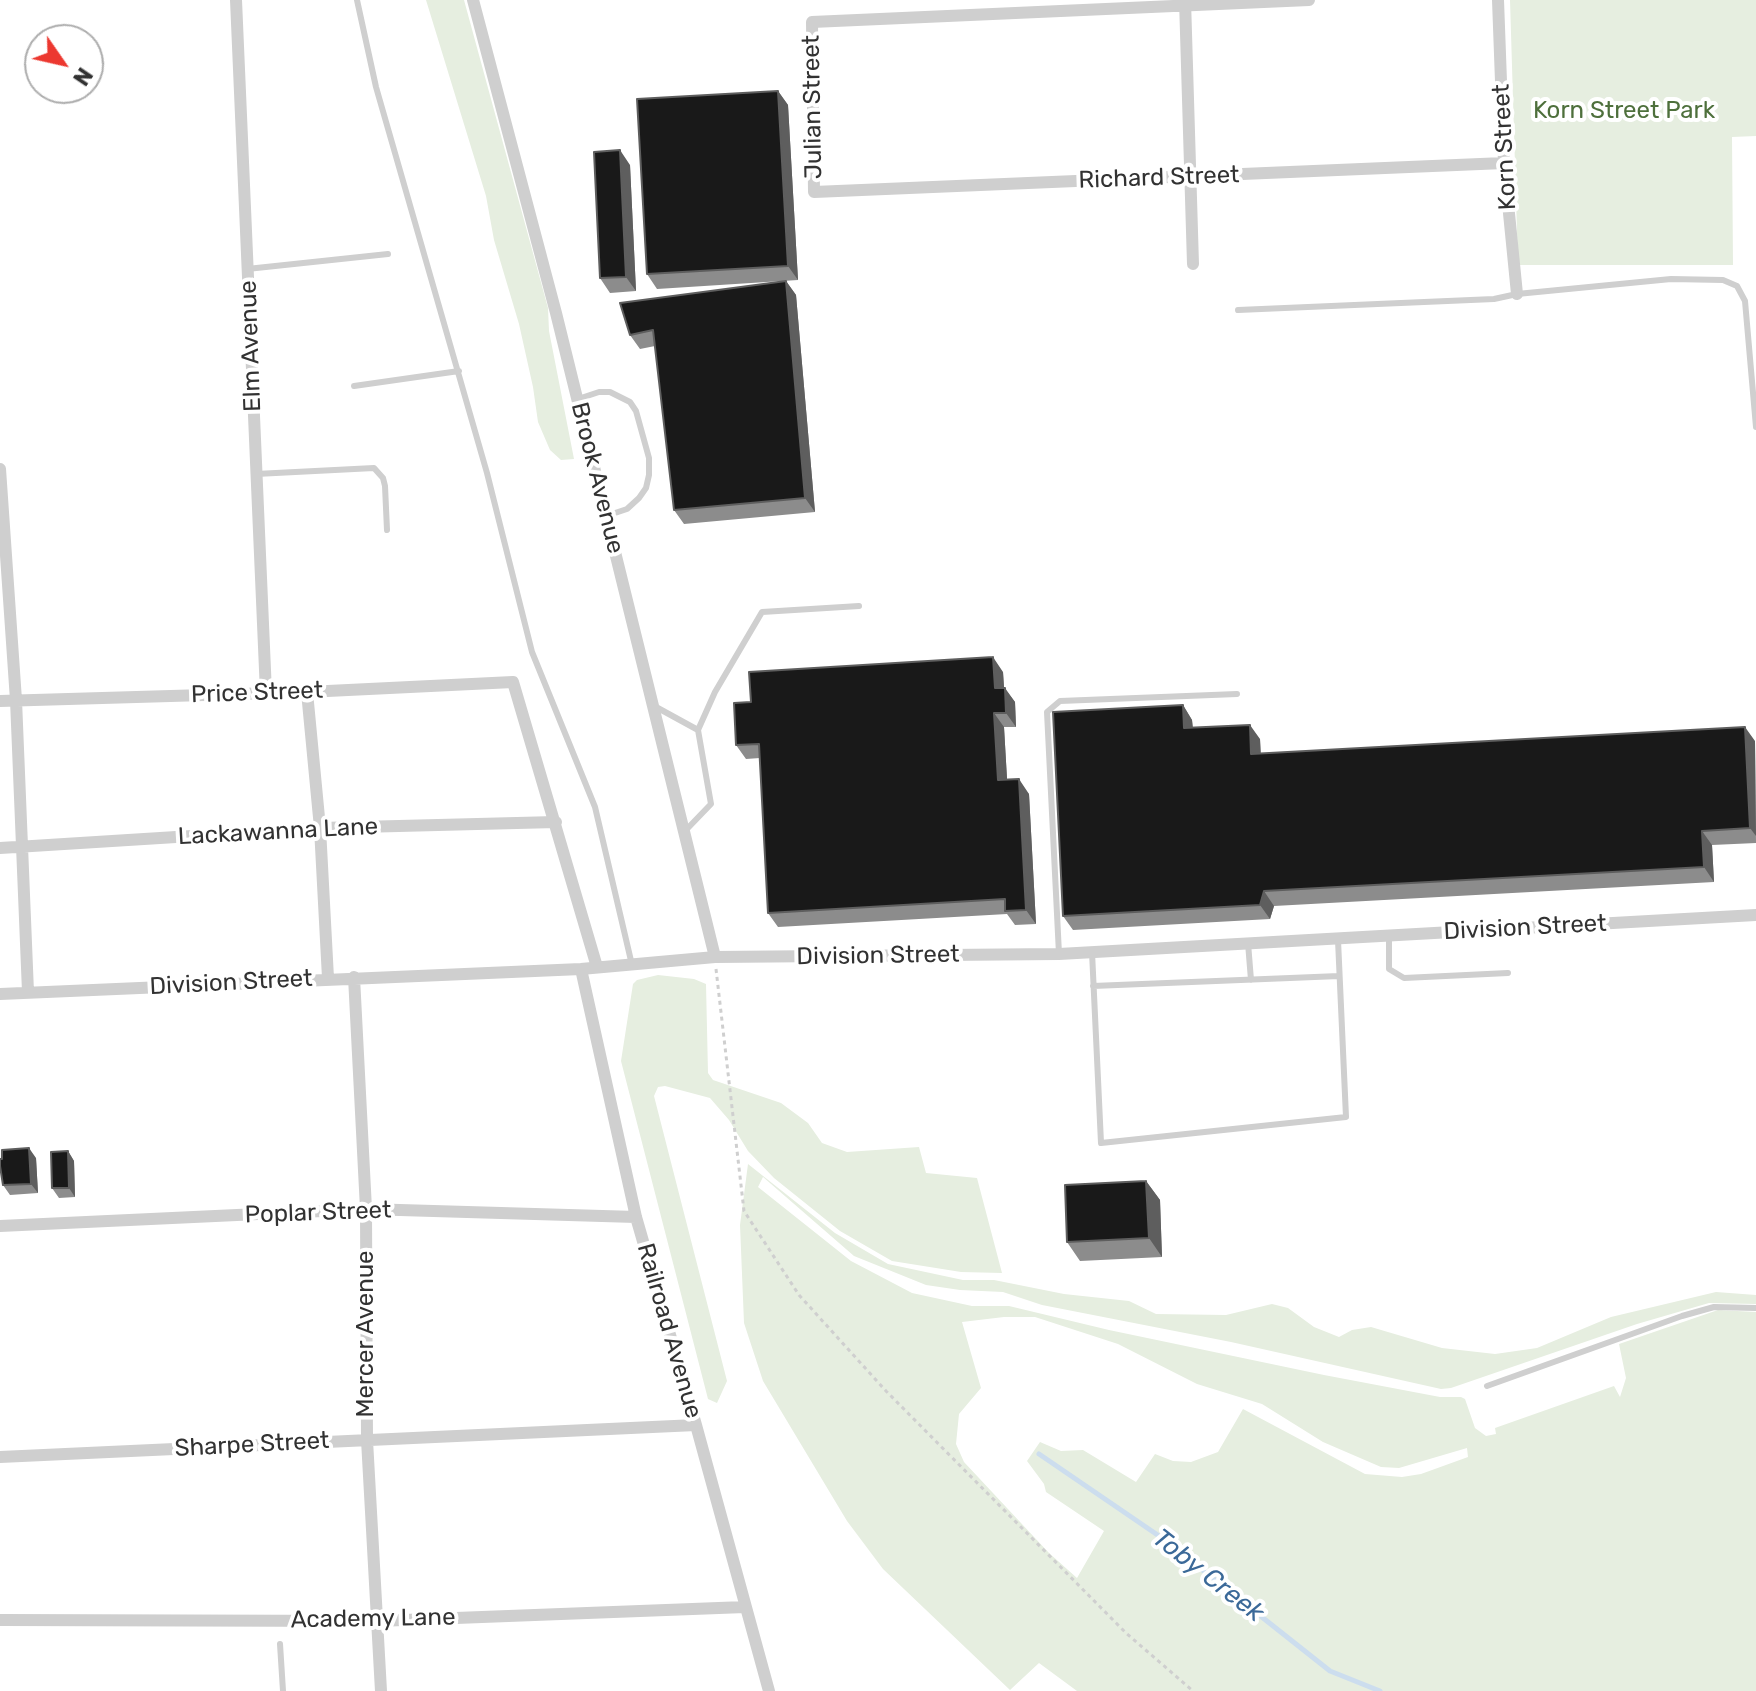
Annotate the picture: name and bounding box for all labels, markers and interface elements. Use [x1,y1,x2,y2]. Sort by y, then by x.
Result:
north arrow [24,24,104,104]
street label: Julian Street [797,35,829,179]
text: N [67,62,98,91]
street label: Korn Street [1487,83,1523,211]
park label: Korn Street Park [1533,97,1715,125]
street label: Richard Street [1078,161,1240,195]
street label: Elm Avenue [234,280,268,412]
street label: Brook Avenue [564,399,630,557]
street label: Price Street [190,676,324,710]
street label: Lackawanna Lane [177,812,379,852]
street label: Division Street [1443,909,1607,947]
street label: Division Street [796,940,960,972]
street label: Division Street [149,964,313,1002]
street label: Poplar Street [244,1196,392,1230]
street label: Railroad Avenue [630,1240,708,1422]
street label: Mercer Avenue [352,1250,380,1418]
street label: Sharpe Street [174,1427,330,1463]
water label: Toby Creek [1146,1523,1270,1629]
street label: Academy Lane [290,1603,456,1635]

